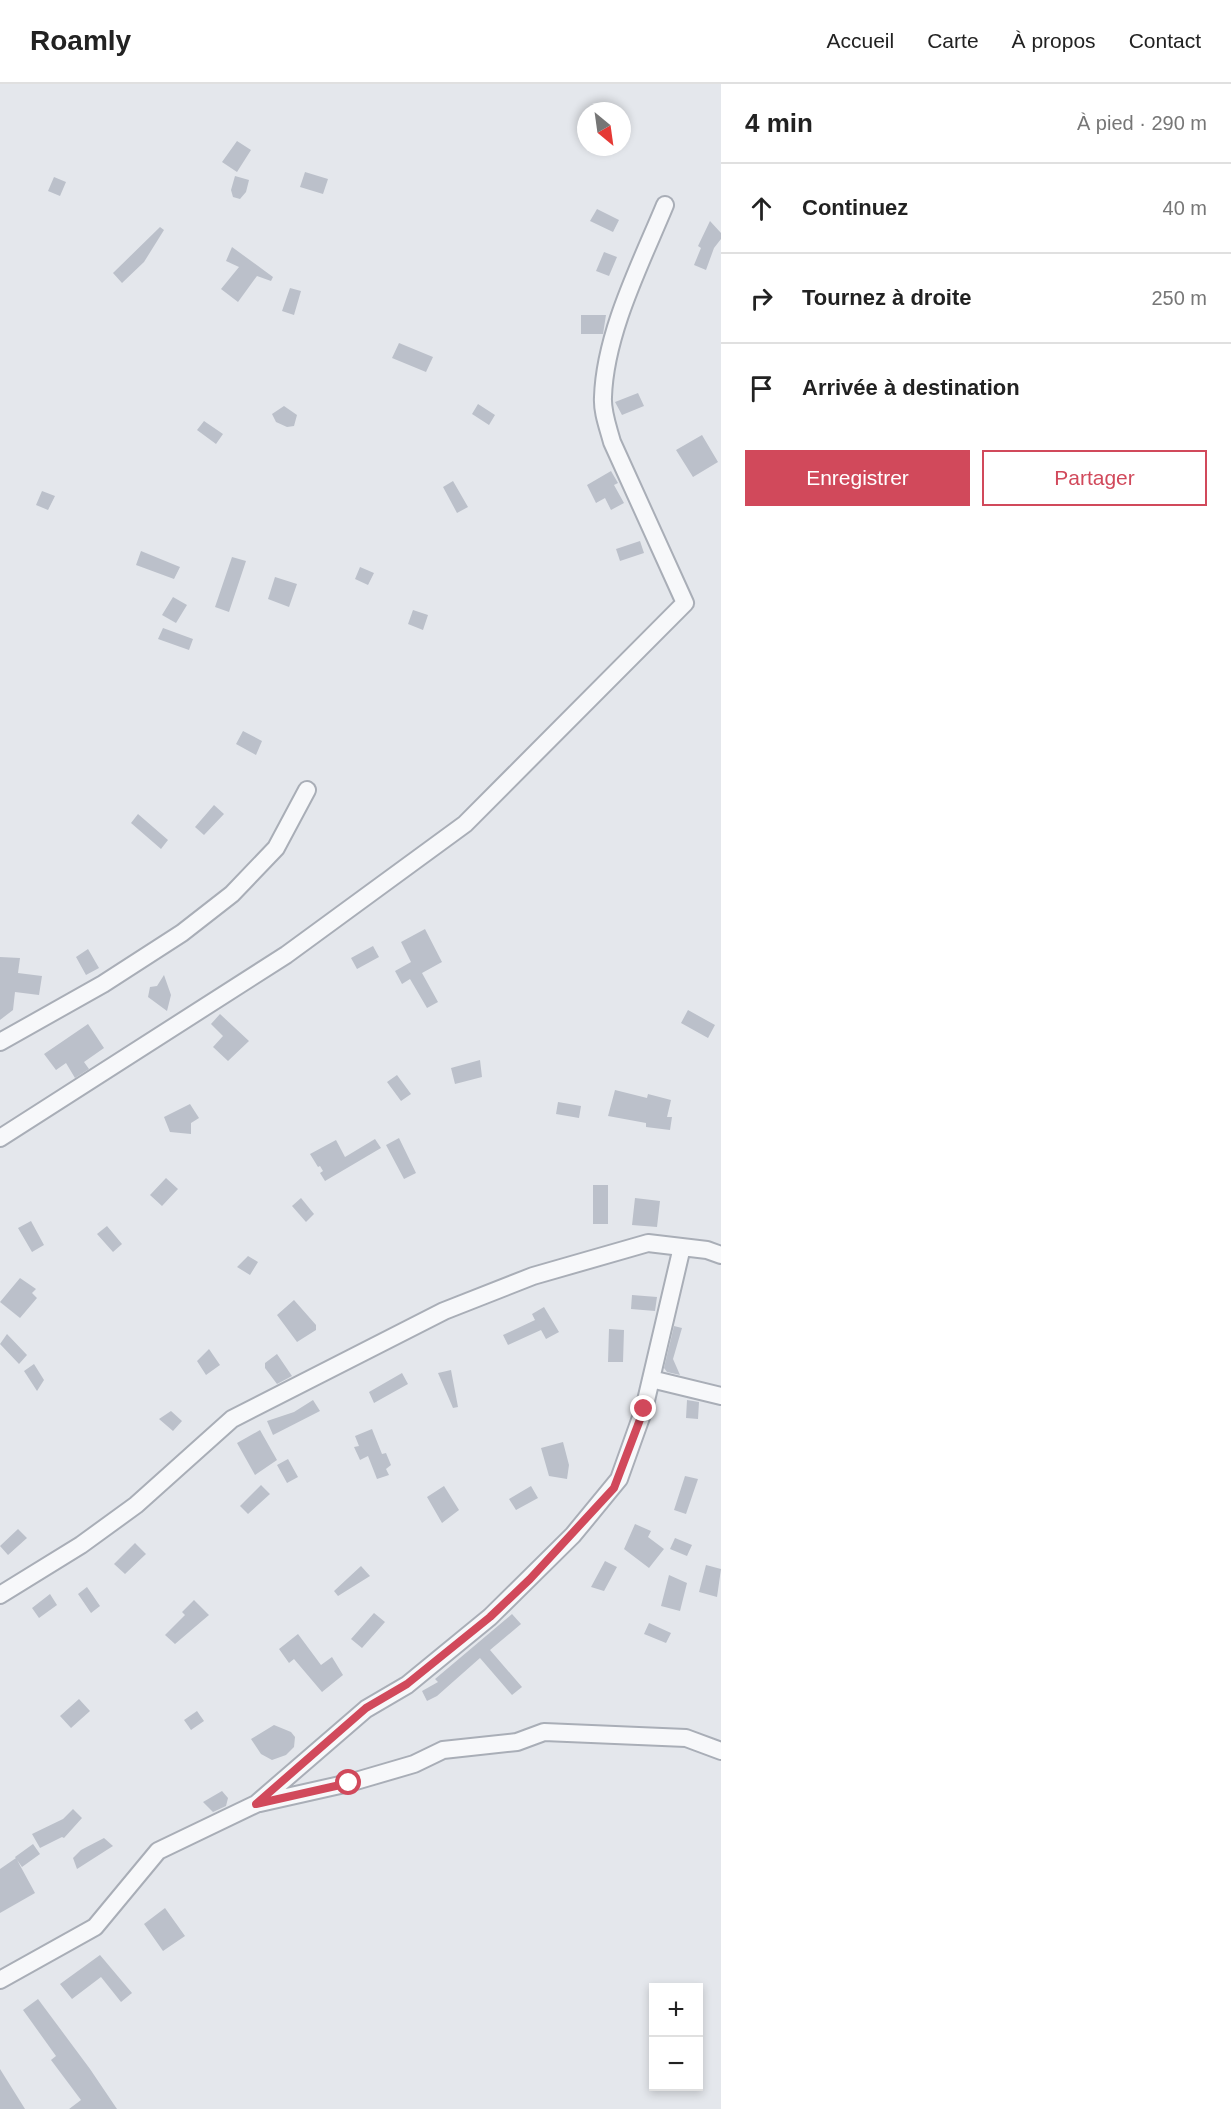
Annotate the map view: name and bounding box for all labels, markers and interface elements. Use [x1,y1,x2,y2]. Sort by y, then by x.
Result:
text: Roamly [30,25,131,56]
text: Accueil [827,29,894,52]
text: Carte [927,29,979,52]
text: À propos [1012,29,1096,52]
text: Contact [1129,29,1201,52]
north arrow [577,102,631,156]
text: 4 min [745,108,813,138]
text: À pied · 290 m [1077,112,1207,134]
icon: ahead [745,192,778,225]
text: Continuez [802,195,908,220]
text: 40 m [1163,197,1207,219]
icon: right [745,282,778,315]
text: Tournez à droite [802,285,972,310]
text: 250 m [1151,287,1207,309]
icon: arrive [745,372,778,405]
text: Arrivée à destination [802,375,1020,400]
button: Enregistrer [745,450,970,506]
button: Partager [982,450,1207,506]
route end [630,1395,656,1421]
route start [335,1769,361,1795]
map controls [649,1983,703,2091]
button: + [649,1983,703,2037]
button: − [649,2037,703,2091]

